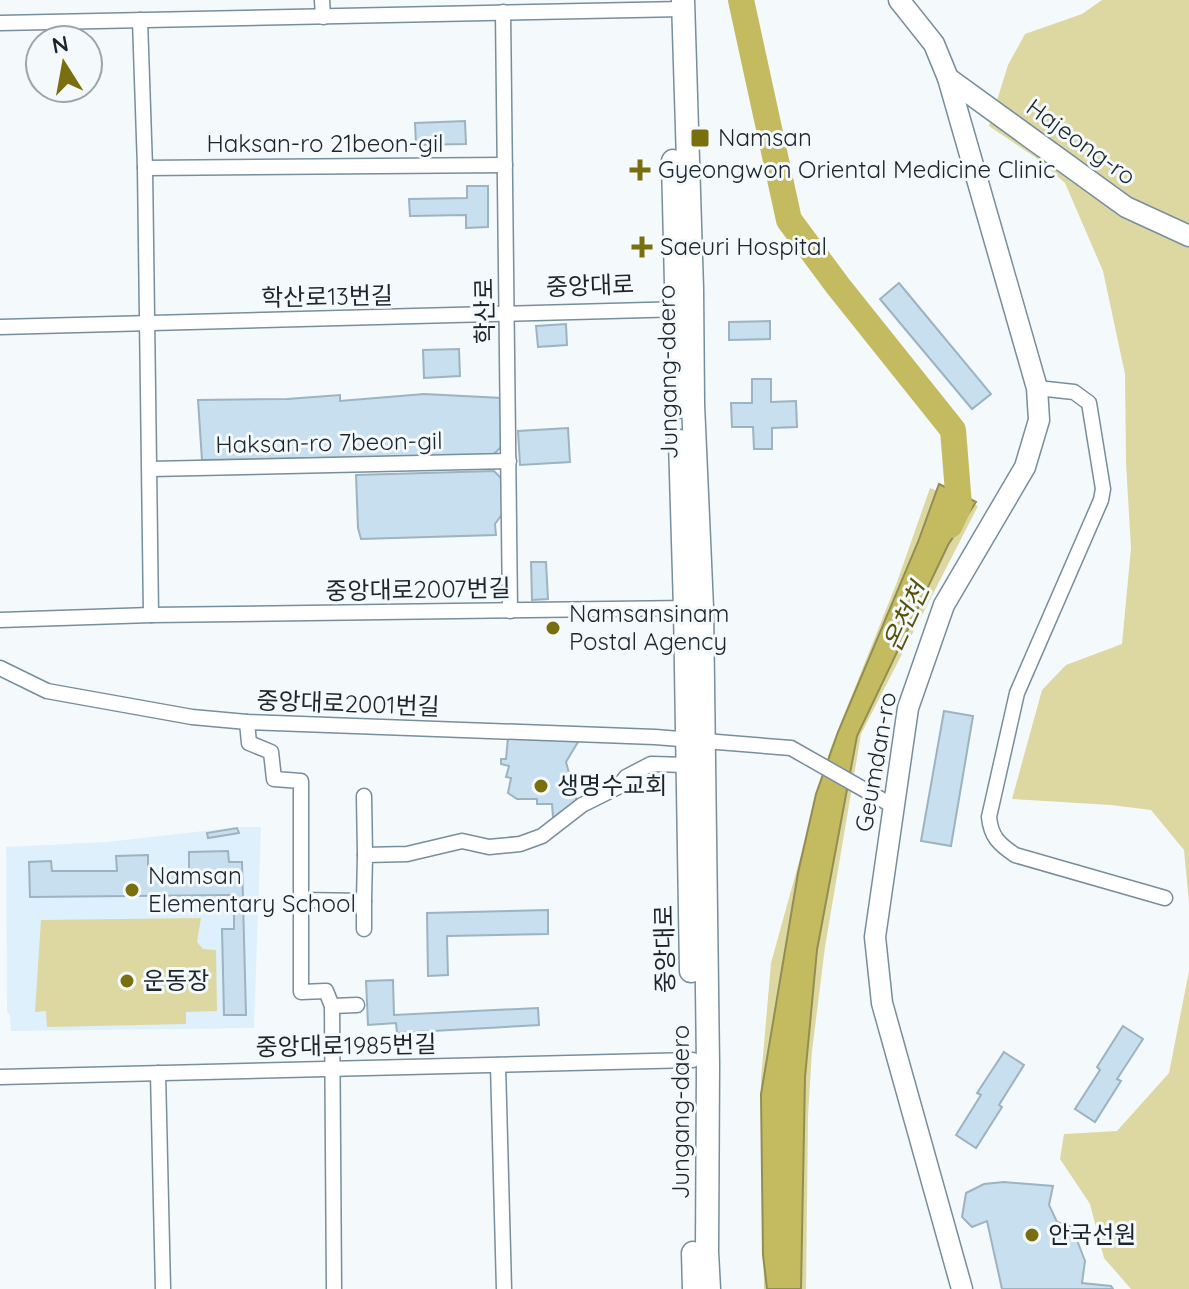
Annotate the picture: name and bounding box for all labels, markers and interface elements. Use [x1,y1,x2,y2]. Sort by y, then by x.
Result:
north arrow [24,24,104,104]
text: N [50,29,71,60]
street label: Hajeong-ro [1021,92,1142,191]
place label: Namsan [718,122,812,152]
marker: Namsan [689,127,711,149]
street label: Haksan-ro 21beon-gil [206,128,444,158]
place label: Gyeongwon Oriental Medicine Clinic [658,154,1055,184]
marker: Gyeongwon Oriental Medicine Clinic [629,159,651,181]
place label: Saeuri Hospital [660,231,827,261]
marker: Saeuri Hospital [631,236,653,258]
street label: 중앙대로 [545,268,635,302]
street label: 학산로 [468,278,500,344]
street label: 학산로13번길 [261,280,393,312]
street label: Jungang-daero [650,284,684,460]
street label: Haksan-ro 7beon-gil [215,425,443,459]
street label: 중앙대로2007번길 [325,572,511,606]
water label: 온천천 [875,575,937,656]
place label: Namsansinam Postal Agency [569,598,729,656]
marker: Namsansinam Postal Agency [544,619,562,637]
street label: 중앙대로2001번길 [256,685,440,721]
street label: Geumdan-ro [848,690,902,834]
place label: 생명수교회 [557,770,667,800]
marker: 생명수교회 [532,777,550,795]
place label: Namsan Elementary School [148,860,356,918]
marker: Namsan Elementary School [123,881,141,899]
street label: 중앙대로 [648,905,680,993]
place label: 운동장 [143,965,209,995]
marker: 운동장 [118,972,136,990]
street label: Jungang-daero [665,1025,695,1199]
street label: 중앙대로1985번길 [255,1028,437,1062]
place label: 안국선원 [1048,1219,1136,1249]
marker: 안국선원 [1023,1226,1041,1244]

